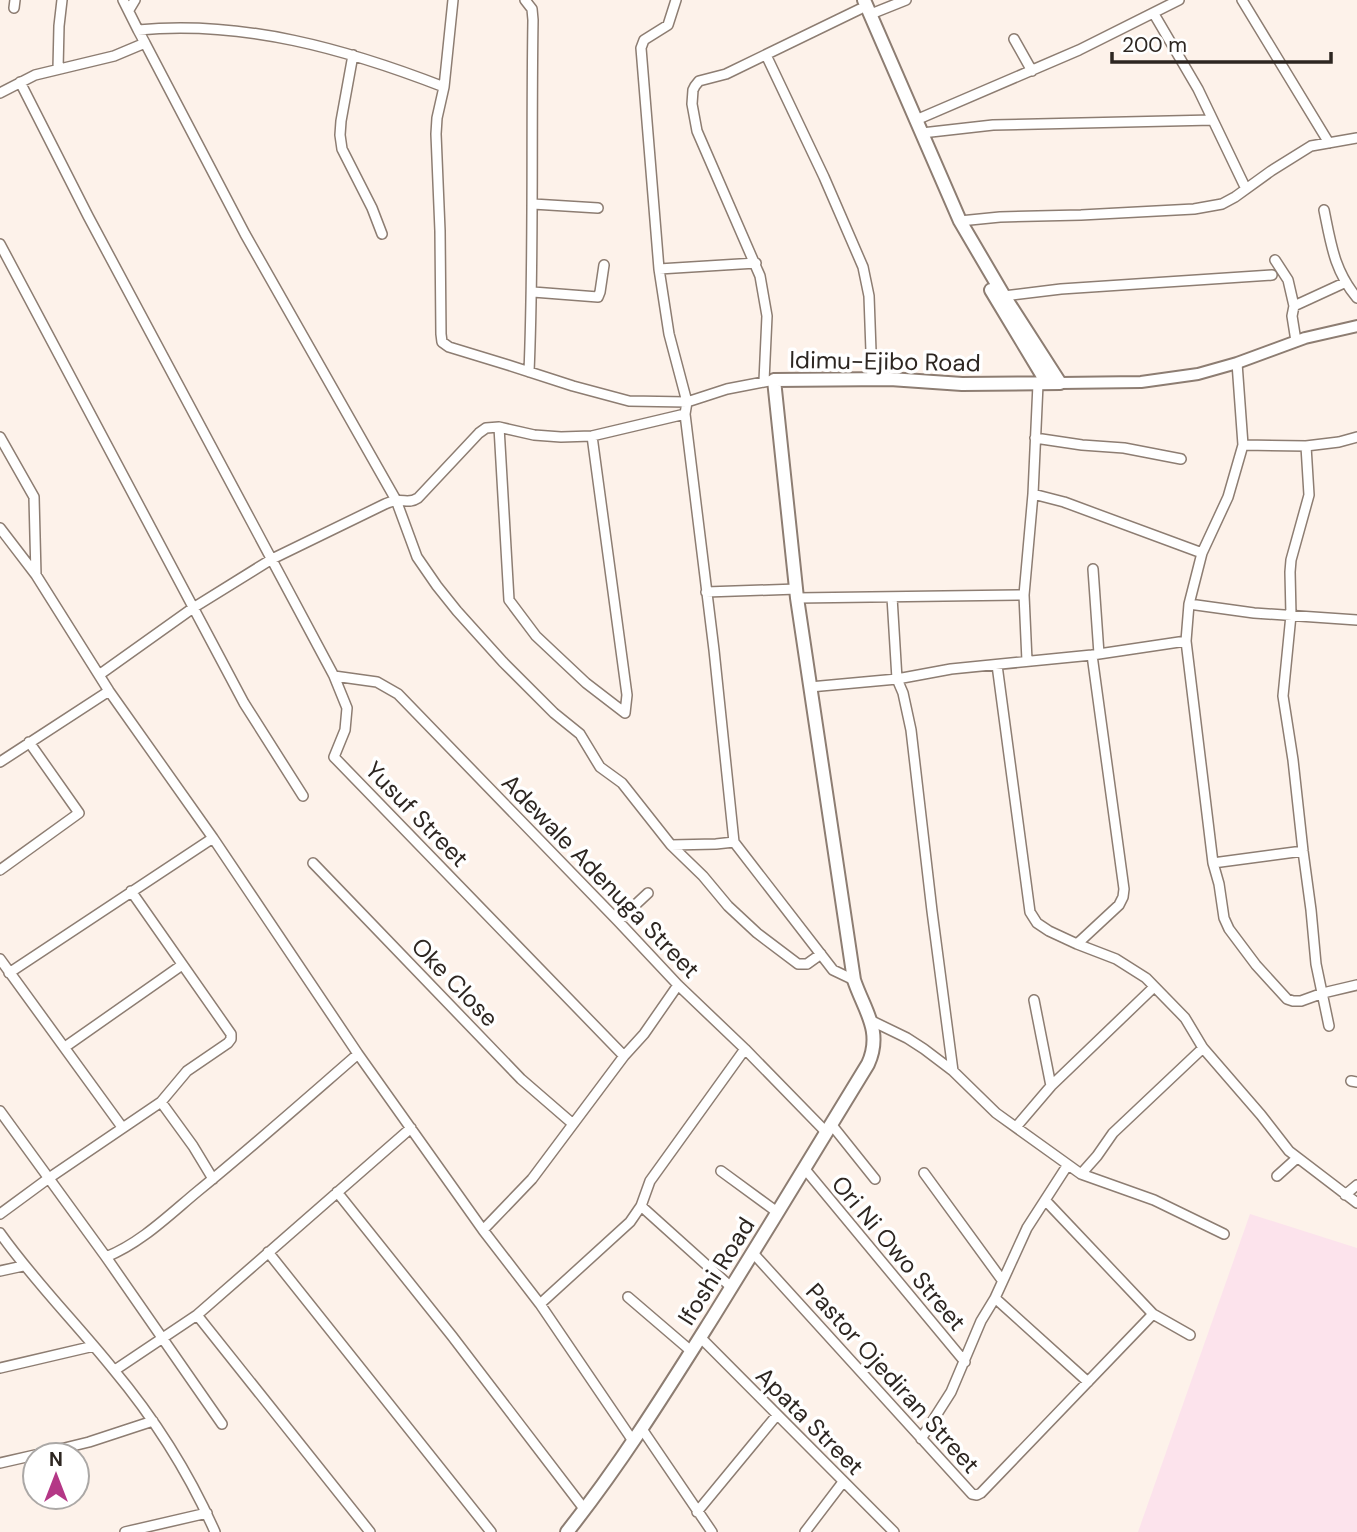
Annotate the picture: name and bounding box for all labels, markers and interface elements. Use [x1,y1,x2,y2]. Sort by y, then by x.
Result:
scale bar [1112,21,1331,65]
text: 200 m [1122,31,1187,59]
street label: Idimu-Ejibo Road [789,344,981,378]
street label: Yusuf Street [359,755,475,873]
street label: Adewale Adenuga Street [495,767,707,985]
street label: Oke Close [405,931,505,1033]
street label: Ori Ni Owo Street [825,1169,973,1337]
street label: Ifoshi Road [671,1211,761,1331]
street label: Pastor Ojediran Street [799,1276,987,1480]
street label: Apata Street [749,1360,871,1482]
north arrow [21,1441,91,1511]
text: N [49,1447,63,1472]

